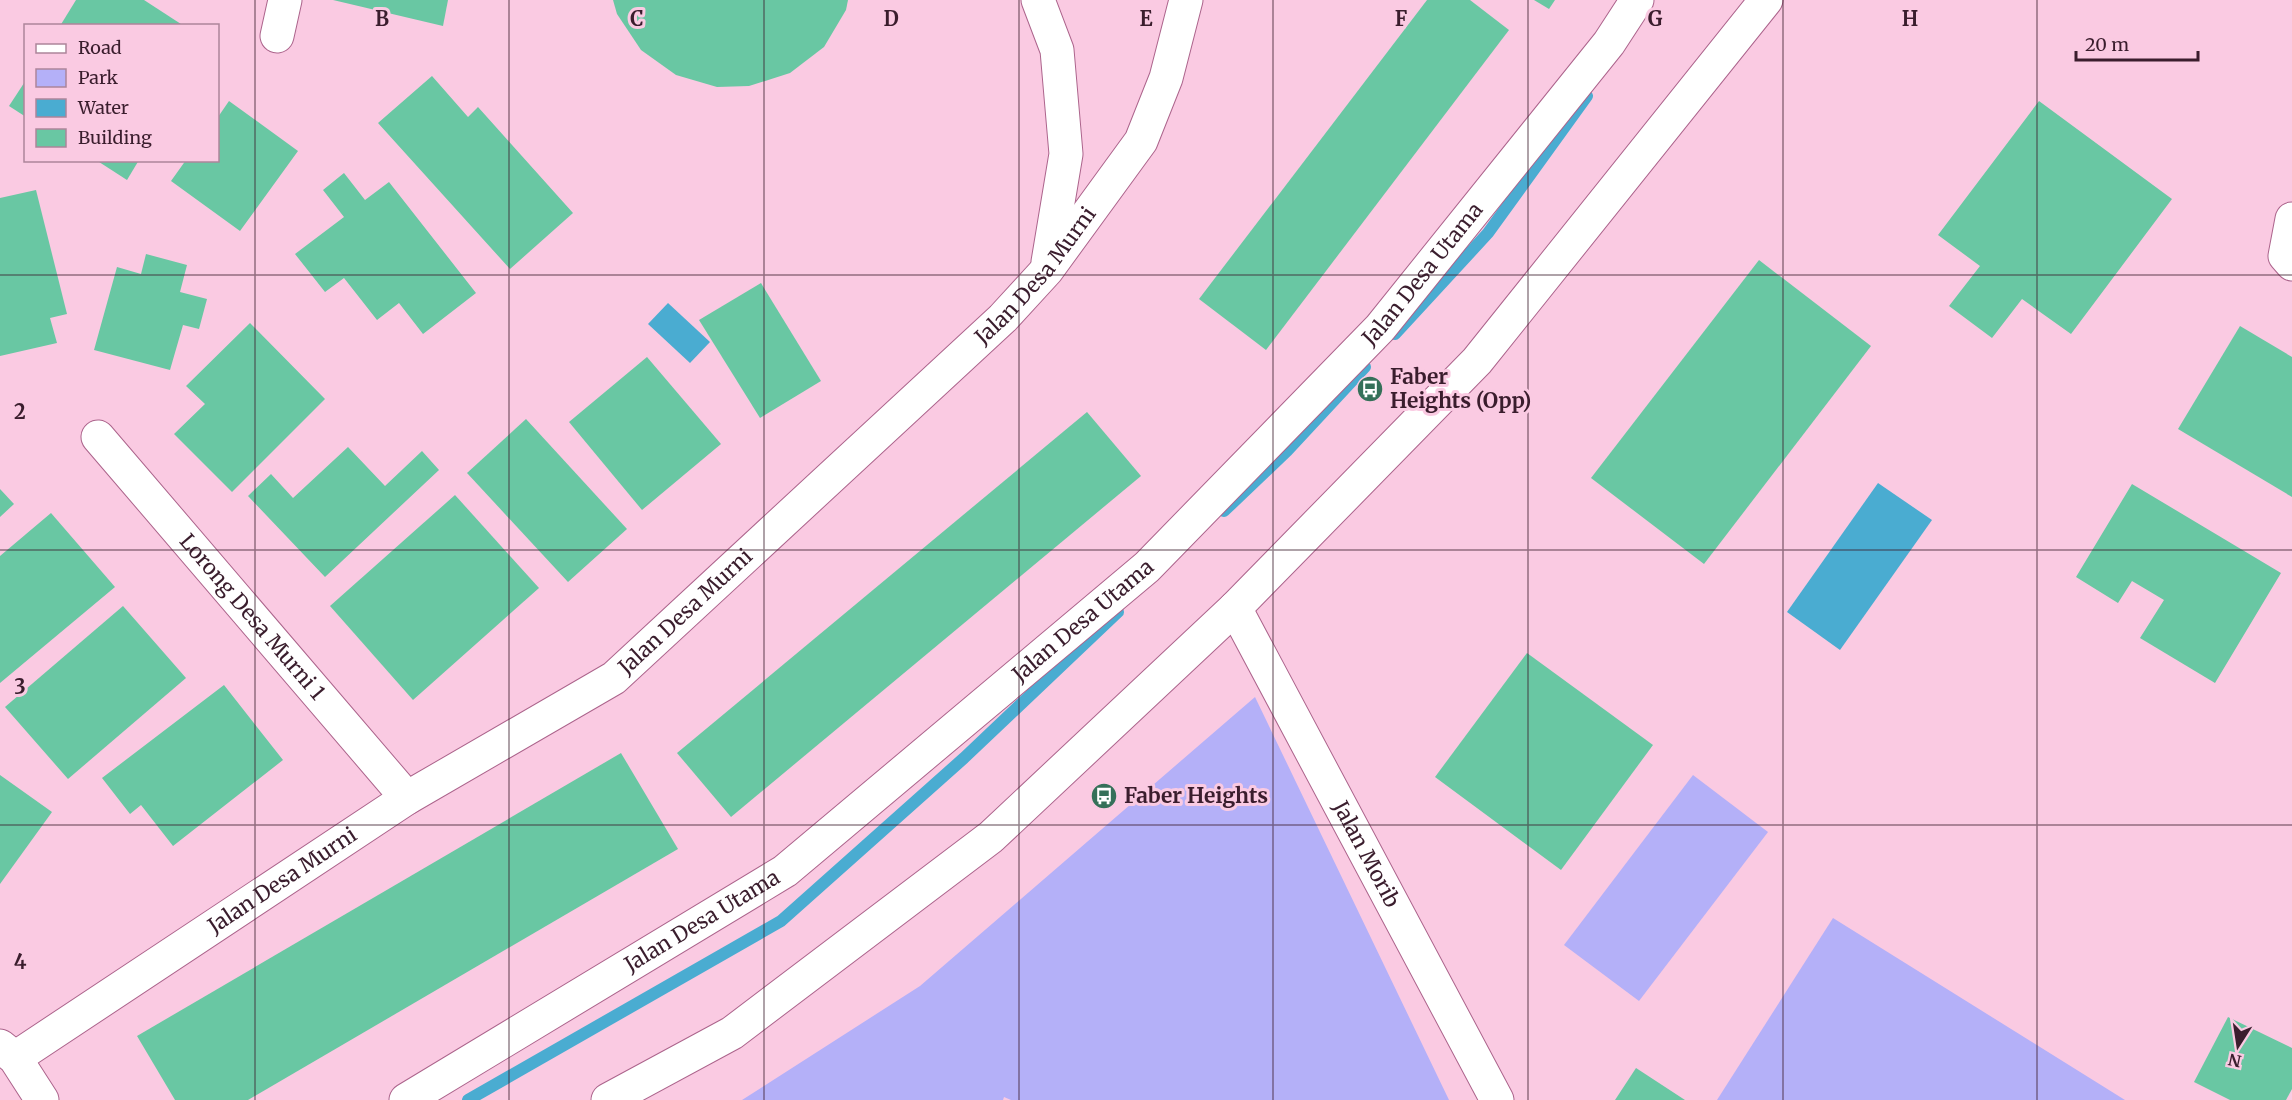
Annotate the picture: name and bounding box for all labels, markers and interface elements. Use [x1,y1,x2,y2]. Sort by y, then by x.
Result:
text: B [375,6,389,31]
text: C [630,6,644,31]
text: D [883,6,899,31]
text: E [1139,6,1153,31]
text: F [1395,6,1408,31]
text: G [1648,6,1663,31]
text: H [1902,6,1918,31]
legend [24,24,219,162]
scale bar [2076,24,2198,62]
text: 20 m [2085,33,2129,56]
text: Road [78,36,122,59]
text: Park [78,66,119,89]
text: Water [77,96,129,119]
text: Building [78,126,152,149]
street label: Jalan Desa Utama [1356,197,1488,352]
street label: Jalan Desa Murni [968,201,1102,351]
place label: Faber Heights (Opp) [1390,363,1531,414]
bus stop icon: Faber Heights (Opp) [1355,374,1385,404]
text: 2 [14,399,26,424]
street label: Lorong Desa Murni 1 [174,528,331,705]
street label: Jalan Desa Murni [612,543,758,681]
street label: Jalan Desa Utama [1006,553,1159,688]
text: 3 [14,674,26,699]
bus stop icon: Faber Heights [1089,781,1119,811]
place label: Faber Heights [1124,782,1268,809]
street label: Jalan Morib [1327,795,1406,912]
street label: Jalan Desa Murni [202,821,362,940]
street label: Jalan Desa Utama [618,863,784,978]
text: 4 [14,949,27,974]
north arrow [2208,1016,2268,1076]
text: N [2226,1050,2243,1072]

